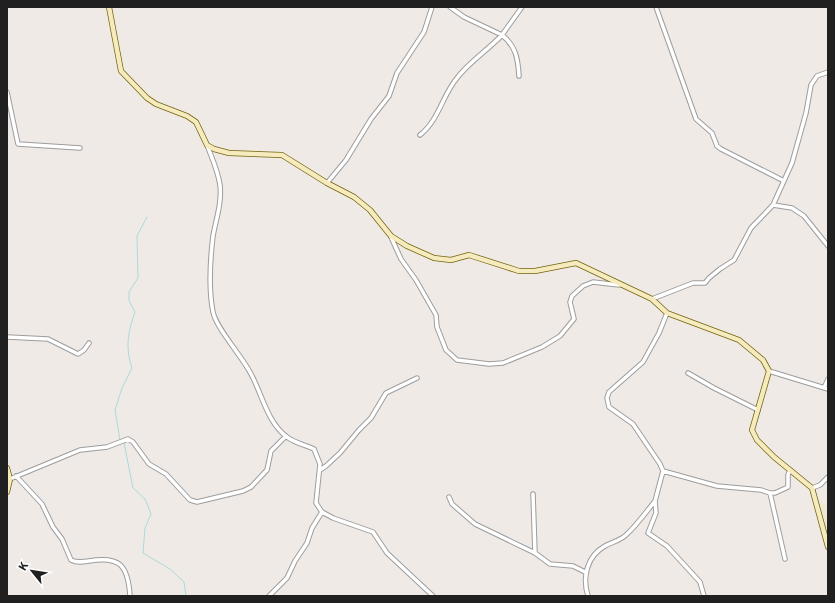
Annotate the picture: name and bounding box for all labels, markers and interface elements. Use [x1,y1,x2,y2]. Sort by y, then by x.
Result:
north arrow [12,551,52,591]
text: K [16,559,31,572]

